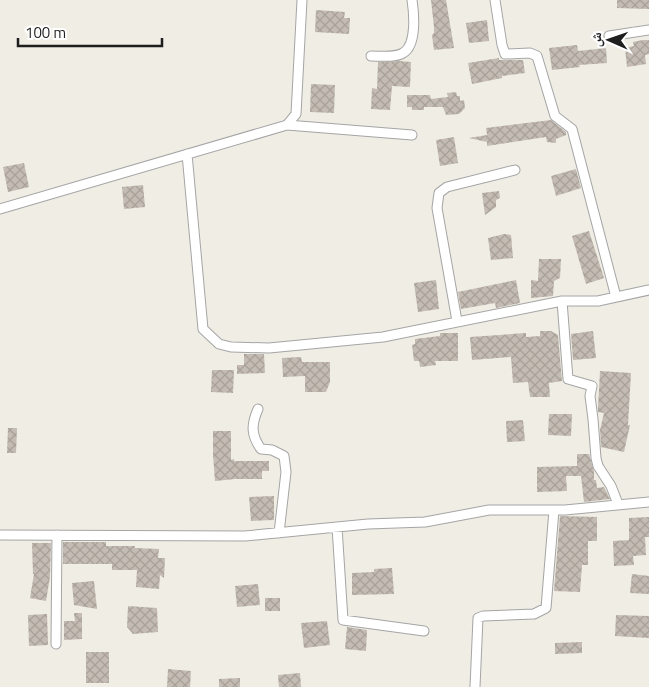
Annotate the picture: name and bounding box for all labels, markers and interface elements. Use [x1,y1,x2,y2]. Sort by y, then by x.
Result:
scale bar [18,15,161,47]
north arrow [584,15,634,65]
text: 100 m [25,21,66,44]
text: ش [585,32,606,47]

